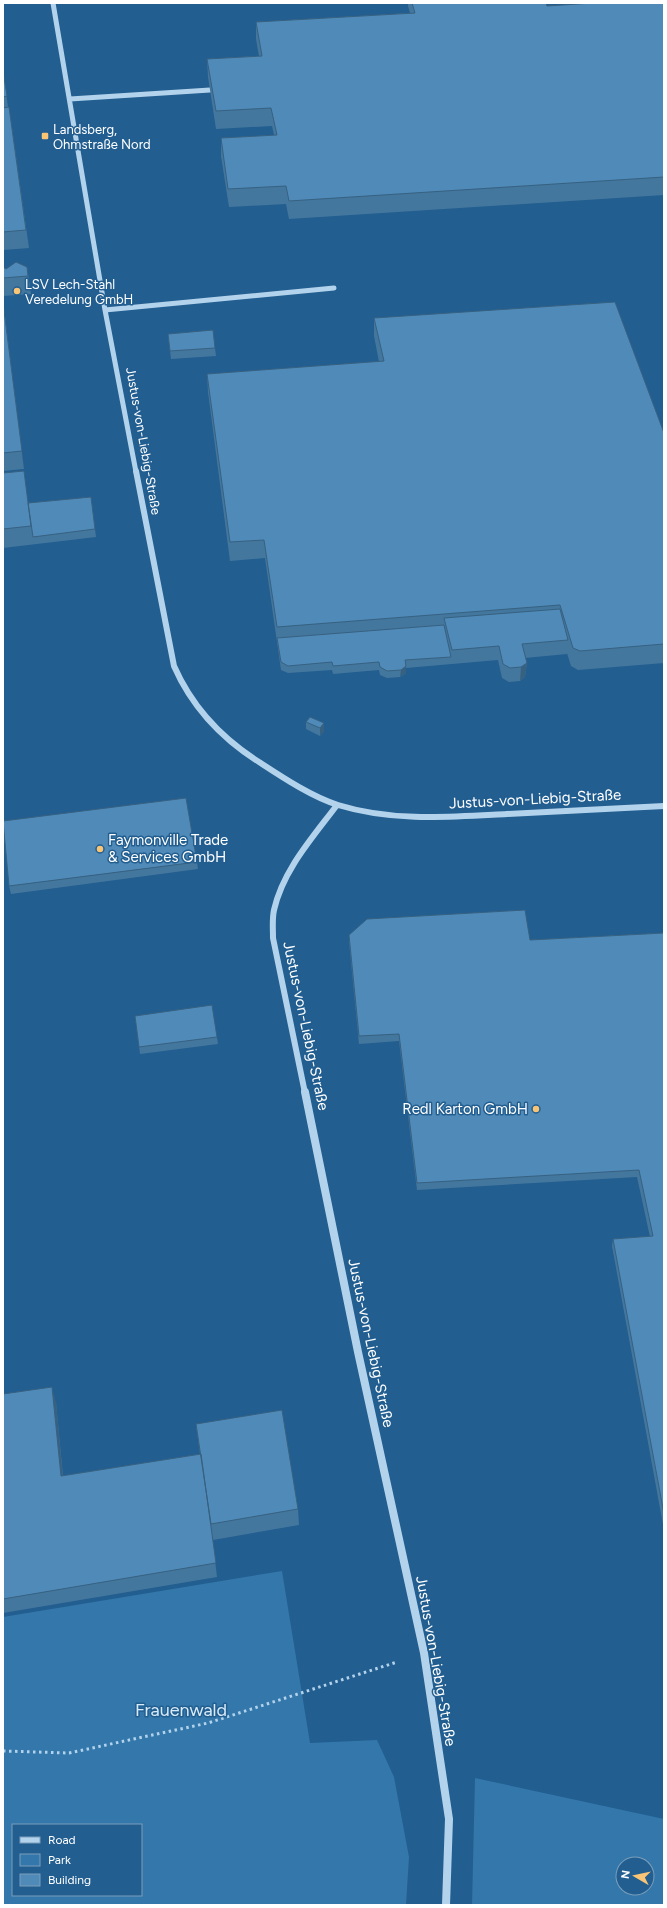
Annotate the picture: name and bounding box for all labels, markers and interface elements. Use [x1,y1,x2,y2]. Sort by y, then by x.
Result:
place label: Landsberg, Ohmstraße Nord [53,122,151,152]
marker: Landsberg, Ohmstraße Nord [40,131,50,141]
place label: LSV Lech-Stahl Veredelung GmbH [25,277,133,307]
marker: LSV Lech-Stahl Veredelung GmbH [12,286,22,296]
street label: Justus-von-Liebig-Straße [123,366,164,516]
street label: Justus-von-Liebig-Straße [448,786,622,812]
place label: Faymonville Trade & Services GmbH [108,831,228,866]
marker: Faymonville Trade & Services GmbH [95,844,105,854]
street label: Justus-von-Liebig-Straße [279,940,333,1112]
place label: Redl Karton GmbH [402,1100,528,1118]
marker: Redl Karton GmbH [531,1104,541,1114]
street label: Justus-von-Liebig-Straße [344,1257,398,1429]
street label: Justus-von-Liebig-Straße [412,1575,460,1747]
park label: Frauenwald [135,1699,227,1721]
legend [12,1824,142,1896]
text: Road [48,1833,76,1847]
text: Park [48,1853,71,1867]
north arrow [615,1856,655,1896]
text: N [619,1869,633,1880]
text: Building [48,1873,91,1887]

